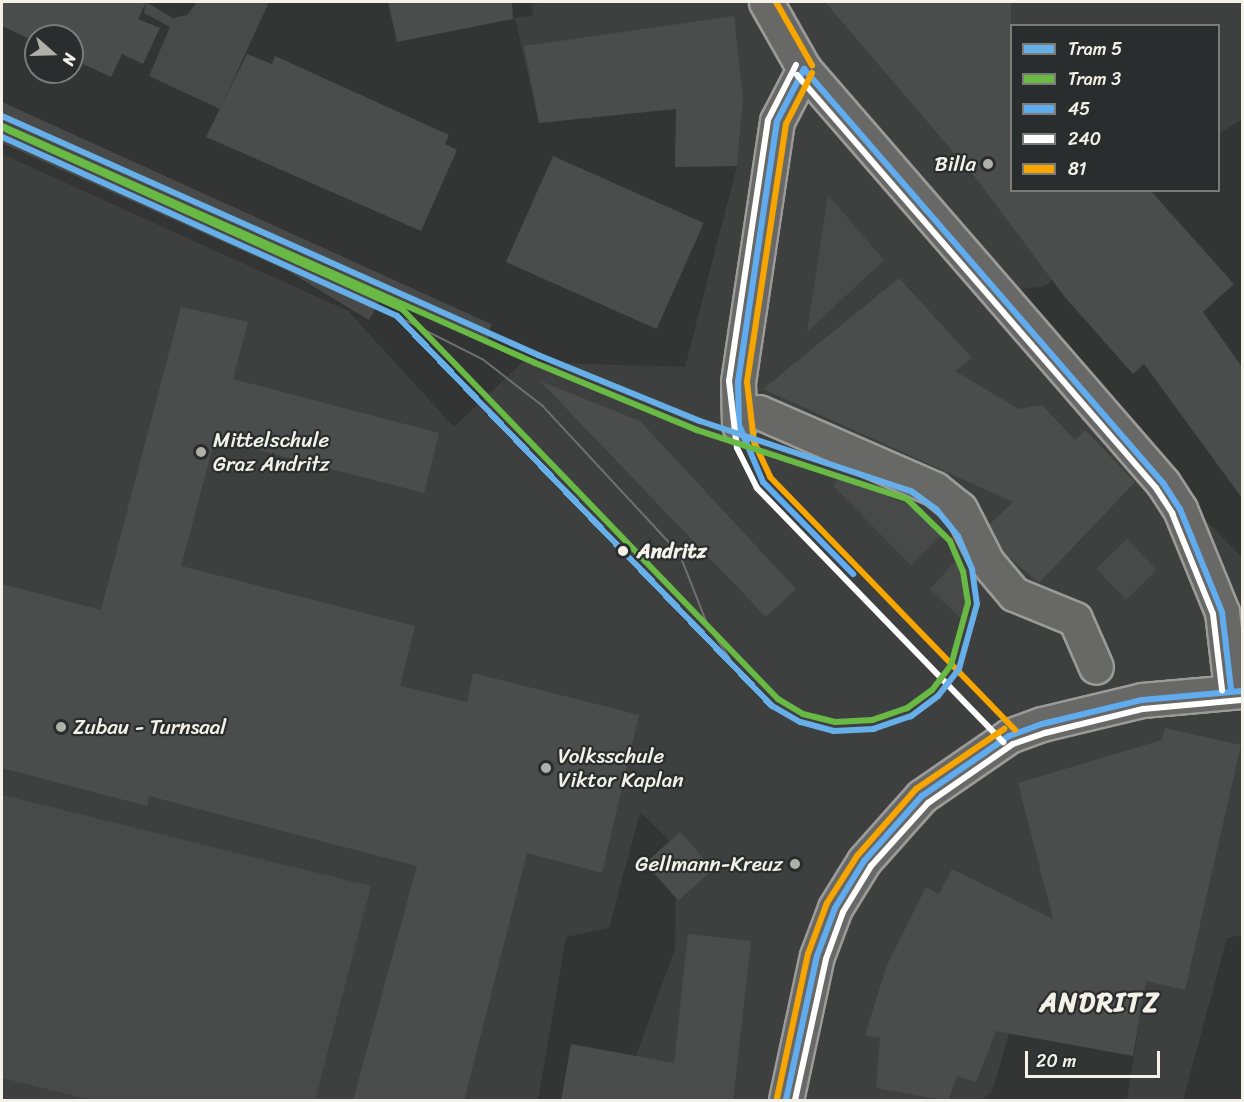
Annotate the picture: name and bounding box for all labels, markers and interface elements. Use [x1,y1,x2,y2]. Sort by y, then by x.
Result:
north arrow [24,24,84,84]
legend [1010,24,1220,192]
text: Tram 5 [1068,33,1122,65]
text: N [54,49,85,70]
text: Tram 3 [1068,63,1121,95]
text: 45 [1068,93,1090,125]
text: 240 [1068,123,1101,155]
place label: Billa [934,151,976,177]
text: 81 [1068,153,1087,185]
marker: Billa [981,157,995,171]
place label: Mittelschule Graz Andritz [213,427,330,477]
marker: Mittelschule Graz Andritz [194,445,208,459]
place label: Andritz [637,538,707,564]
marker: Andritz [614,542,632,560]
place label: Zubau - Turnsaal [73,714,226,740]
marker: Zubau - Turnsaal [54,720,68,734]
place label: Volksschule Viktor Kaplan [558,743,684,793]
marker: Volksschule Viktor Kaplan [539,761,553,775]
place label: Gellmann-Kreuz [635,851,783,877]
marker: Gellmann-Kreuz [788,857,802,871]
district label: ANDRITZ [1041,987,1159,1019]
scale bar [1028,1039,1163,1077]
text: 20 m [1036,1045,1076,1077]

